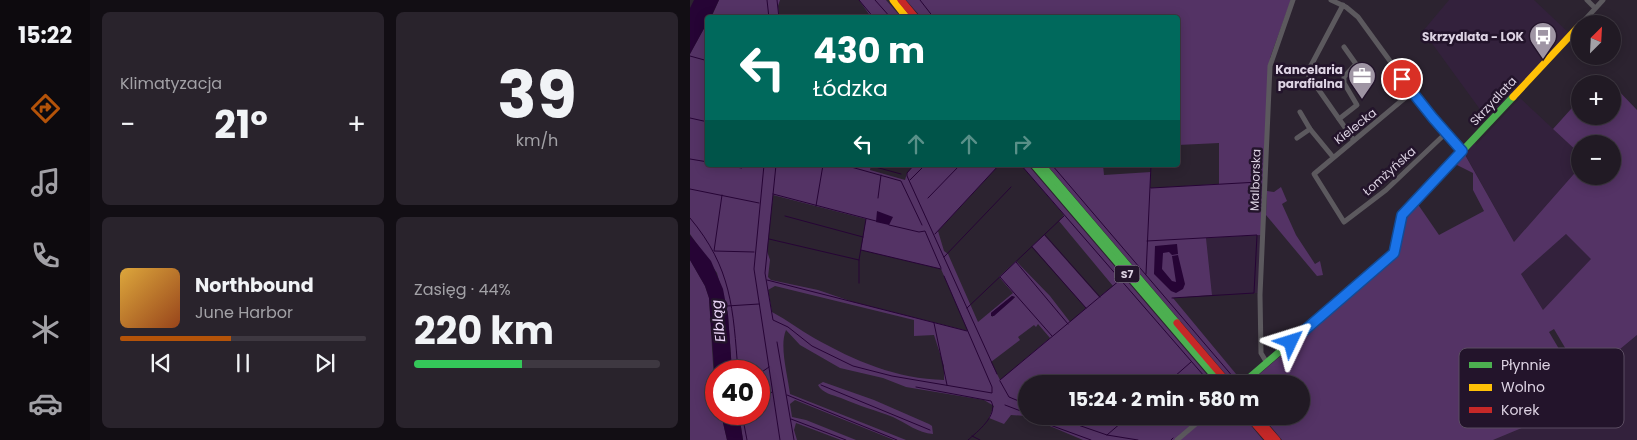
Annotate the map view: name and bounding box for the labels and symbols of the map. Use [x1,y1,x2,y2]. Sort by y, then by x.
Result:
north arrow [1571,15,1621,65]
bus stop icon: Skrzydlata - LOK [1528,21,1558,60]
place label: Skrzydlata - LOK [1422,28,1525,45]
pin [1381,58,1423,100]
place label: Kancelaria parafialna [1275,61,1343,92]
office icon: Kancelaria parafialna [1347,61,1377,100]
street label: Skrzydlata [1466,73,1520,129]
street label: Kielecka [1330,104,1380,148]
street label: Łomżyńska [1359,143,1419,199]
street label: Malborska [1245,149,1265,211]
road number: S7 [1114,266,1140,282]
water label: Elbląg [706,298,730,343]
position arrow [1264,315,1316,367]
legend [1459,348,1624,428]
text: Płynnie [1501,355,1551,375]
speed limit sign: 40 [705,360,770,425]
text: Wolno [1501,377,1545,397]
text: Korek [1501,400,1540,420]

